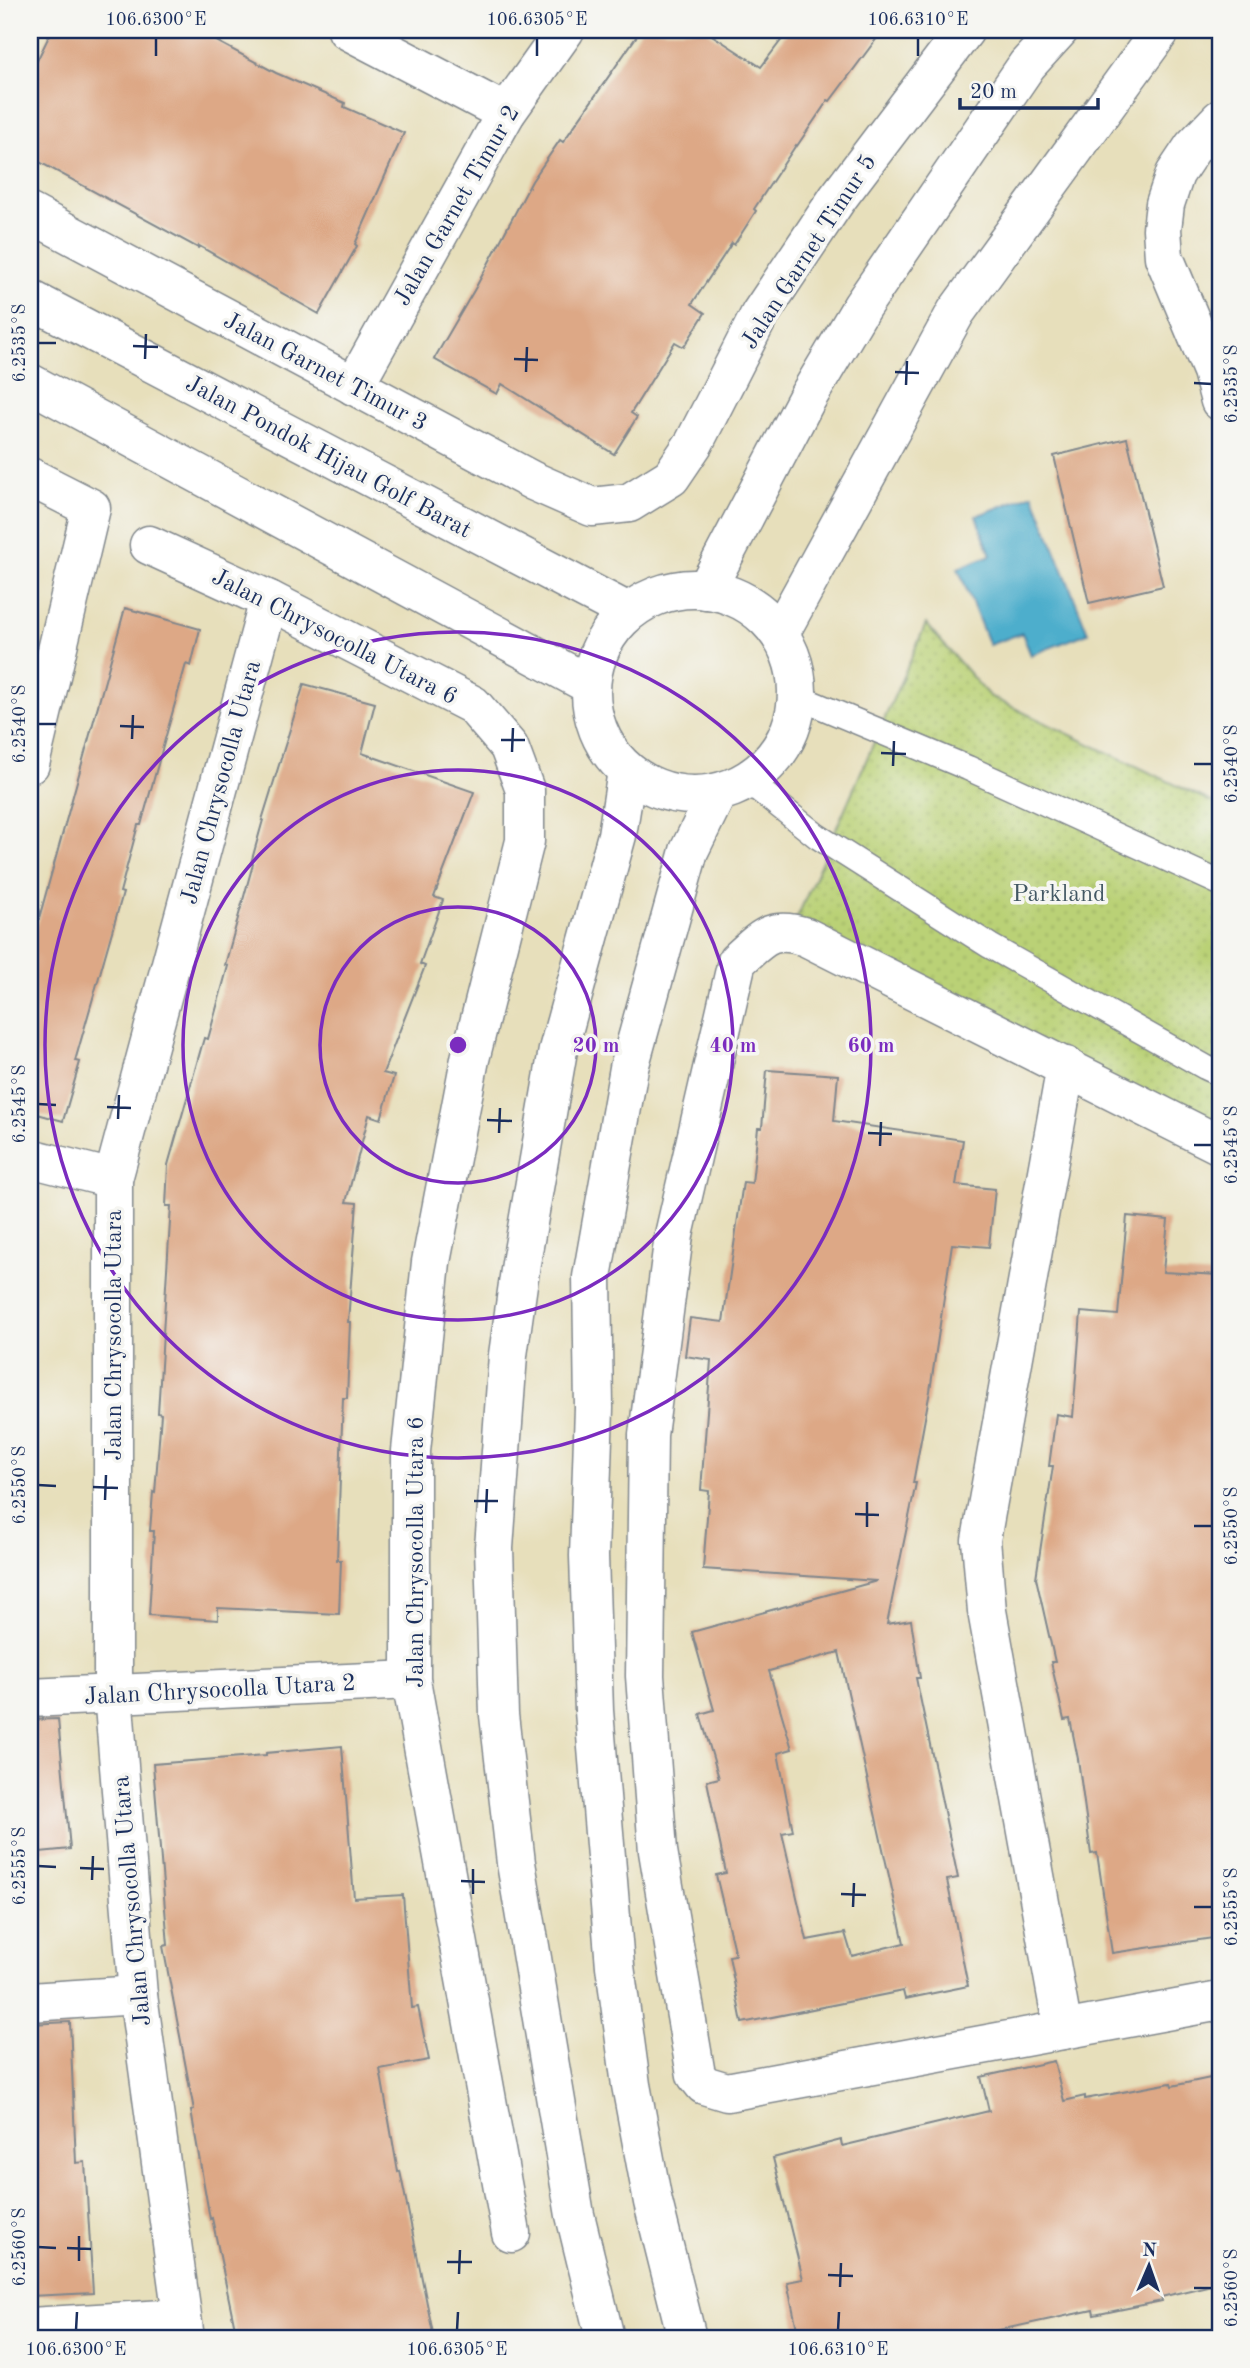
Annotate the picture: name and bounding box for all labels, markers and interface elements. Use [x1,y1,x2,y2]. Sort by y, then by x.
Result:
text: 106.6300°E [106,11,206,29]
text: 106.6305°E [487,11,587,29]
text: 106.6310°E [868,11,968,29]
scale bar [960,66,1098,110]
text: 20 m [970,82,1017,103]
street label: Jalan Garnet Timur 2 [391,102,525,310]
street label: Jalan Garnet Timur 5 [738,150,882,354]
text: 6.2535°S [11,304,29,382]
street label: Jalan Garnet Timur 3 [219,309,431,437]
text: 6.2535°S [1223,345,1241,423]
street label: Jalan Pondok Hijau Golf Barat [181,372,475,543]
street label: Jalan Chrysocolla Utara 6 [207,565,461,710]
street label: Jalan Chrysocolla Utara [178,658,266,907]
text: 6.2540°S [11,685,29,763]
text: 6.2540°S [1223,725,1241,803]
park label: Parkland [1012,883,1106,907]
centre of rings [446,1033,470,1057]
text: 20 m [572,1036,620,1057]
text: 40 m [709,1036,757,1057]
text: 60 m [847,1036,895,1057]
text: 6.2545°S [11,1065,29,1143]
text: 6.2545°S [1223,1106,1241,1184]
street label: Jalan Chrysocolla Utara [103,1209,127,1461]
street label: Jalan Chrysocolla Utara 6 [405,1416,429,1688]
text: 6.2550°S [11,1446,29,1524]
text: 6.2550°S [1223,1487,1241,1565]
street label: Jalan Chrysocolla Utara 2 [84,1672,357,1710]
street label: Jalan Chrysocolla Utara [110,1774,156,2027]
text: 6.2555°S [11,1827,29,1905]
text: 6.2555°S [1223,1868,1241,1946]
text: 6.2560°S [11,2208,29,2286]
north arrow [1114,2232,1184,2302]
text: N [1142,2242,1158,2261]
text: 6.2560°S [1223,2249,1241,2327]
text: 106.6300°E [26,2341,126,2359]
text: 106.6305°E [407,2341,507,2359]
text: 106.6310°E [788,2341,888,2359]

